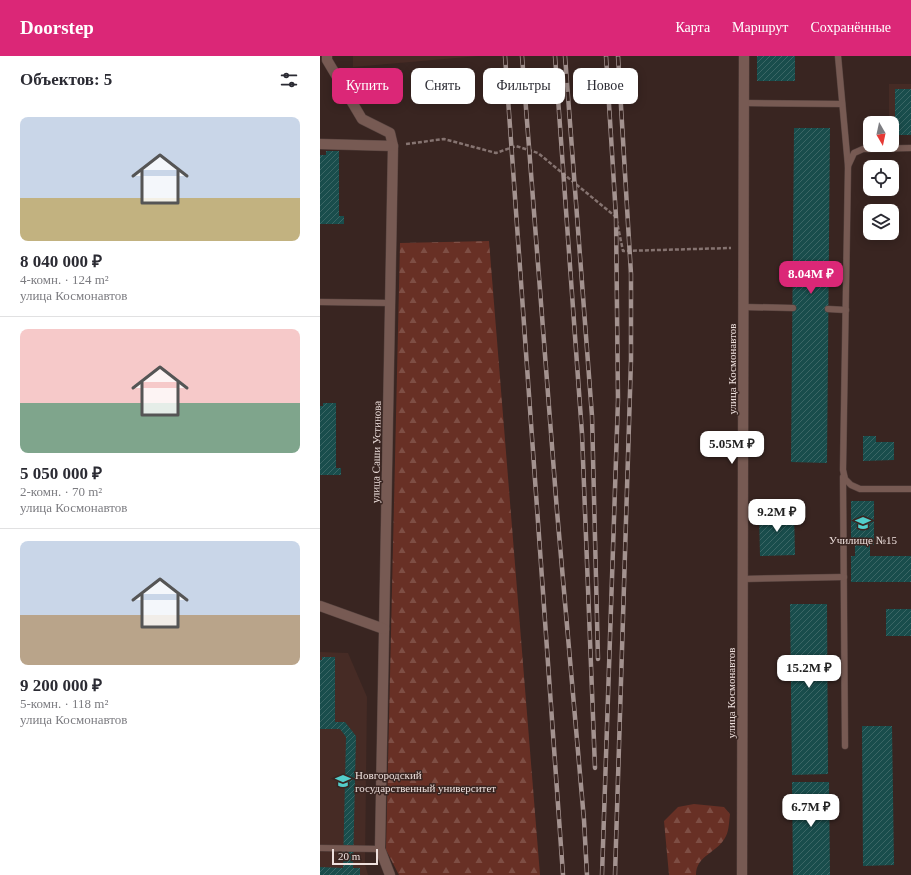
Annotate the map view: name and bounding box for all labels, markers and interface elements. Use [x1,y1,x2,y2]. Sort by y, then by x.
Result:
text: Doorstep [20,17,94,38]
text: Карта [675,20,710,35]
text: Маршрут [732,20,788,35]
text: Сохранённые [810,20,891,35]
chip: Купить [332,68,403,104]
chip: Снять [411,68,475,104]
chip: Фильтры [483,68,565,104]
chip: Новое [573,68,638,104]
icon: filters [278,69,300,91]
text: Объектов: 5 [20,70,112,89]
north arrow [863,116,899,152]
map controls [863,116,899,240]
icon: home [124,143,196,215]
button: locate [863,160,899,196]
button: layers [863,204,899,240]
text: 8 040 000 ₽ [20,252,102,271]
pin: 8.04M ₽ [774,261,848,295]
text: 8.04M ₽ [788,266,834,281]
text: 4-комн. · 124 m² [20,272,109,287]
text: улица Космонавтов [20,288,127,303]
street label: улица Космонавтов [726,324,738,414]
icon: home [124,355,196,427]
street label: улица Саши Устинова [369,400,383,503]
pin: 5.05M ₽ [695,431,769,465]
text: 5.05M ₽ [709,436,755,451]
text: 5 050 000 ₽ [20,464,102,483]
text: 2-комн. · 70 m² [20,484,102,499]
pin: 9.2M ₽ [744,499,810,533]
text: улица Космонавтов [20,500,127,515]
text: 9.2M ₽ [757,504,797,519]
school or university icon: Училище №15 [854,514,872,532]
place label: Училище №15 [829,534,898,546]
icon: home [124,567,196,639]
street label: улица Космонавтов [725,648,737,738]
pin: 15.2M ₽ [772,655,846,689]
text: 15.2M ₽ [786,660,832,675]
text: 9 200 000 ₽ [20,676,102,695]
text: 5-комн. · 118 m² [20,696,108,711]
text: улица Космонавтов [20,712,127,727]
place label: Новгородский государственный университет [355,769,496,794]
school or university icon: Новгородский государственный университет [334,772,352,790]
pin: 6.7M ₽ [778,794,844,828]
text: 6.7M ₽ [791,799,831,814]
scale bar [332,847,378,866]
text: 20 m [338,850,360,862]

